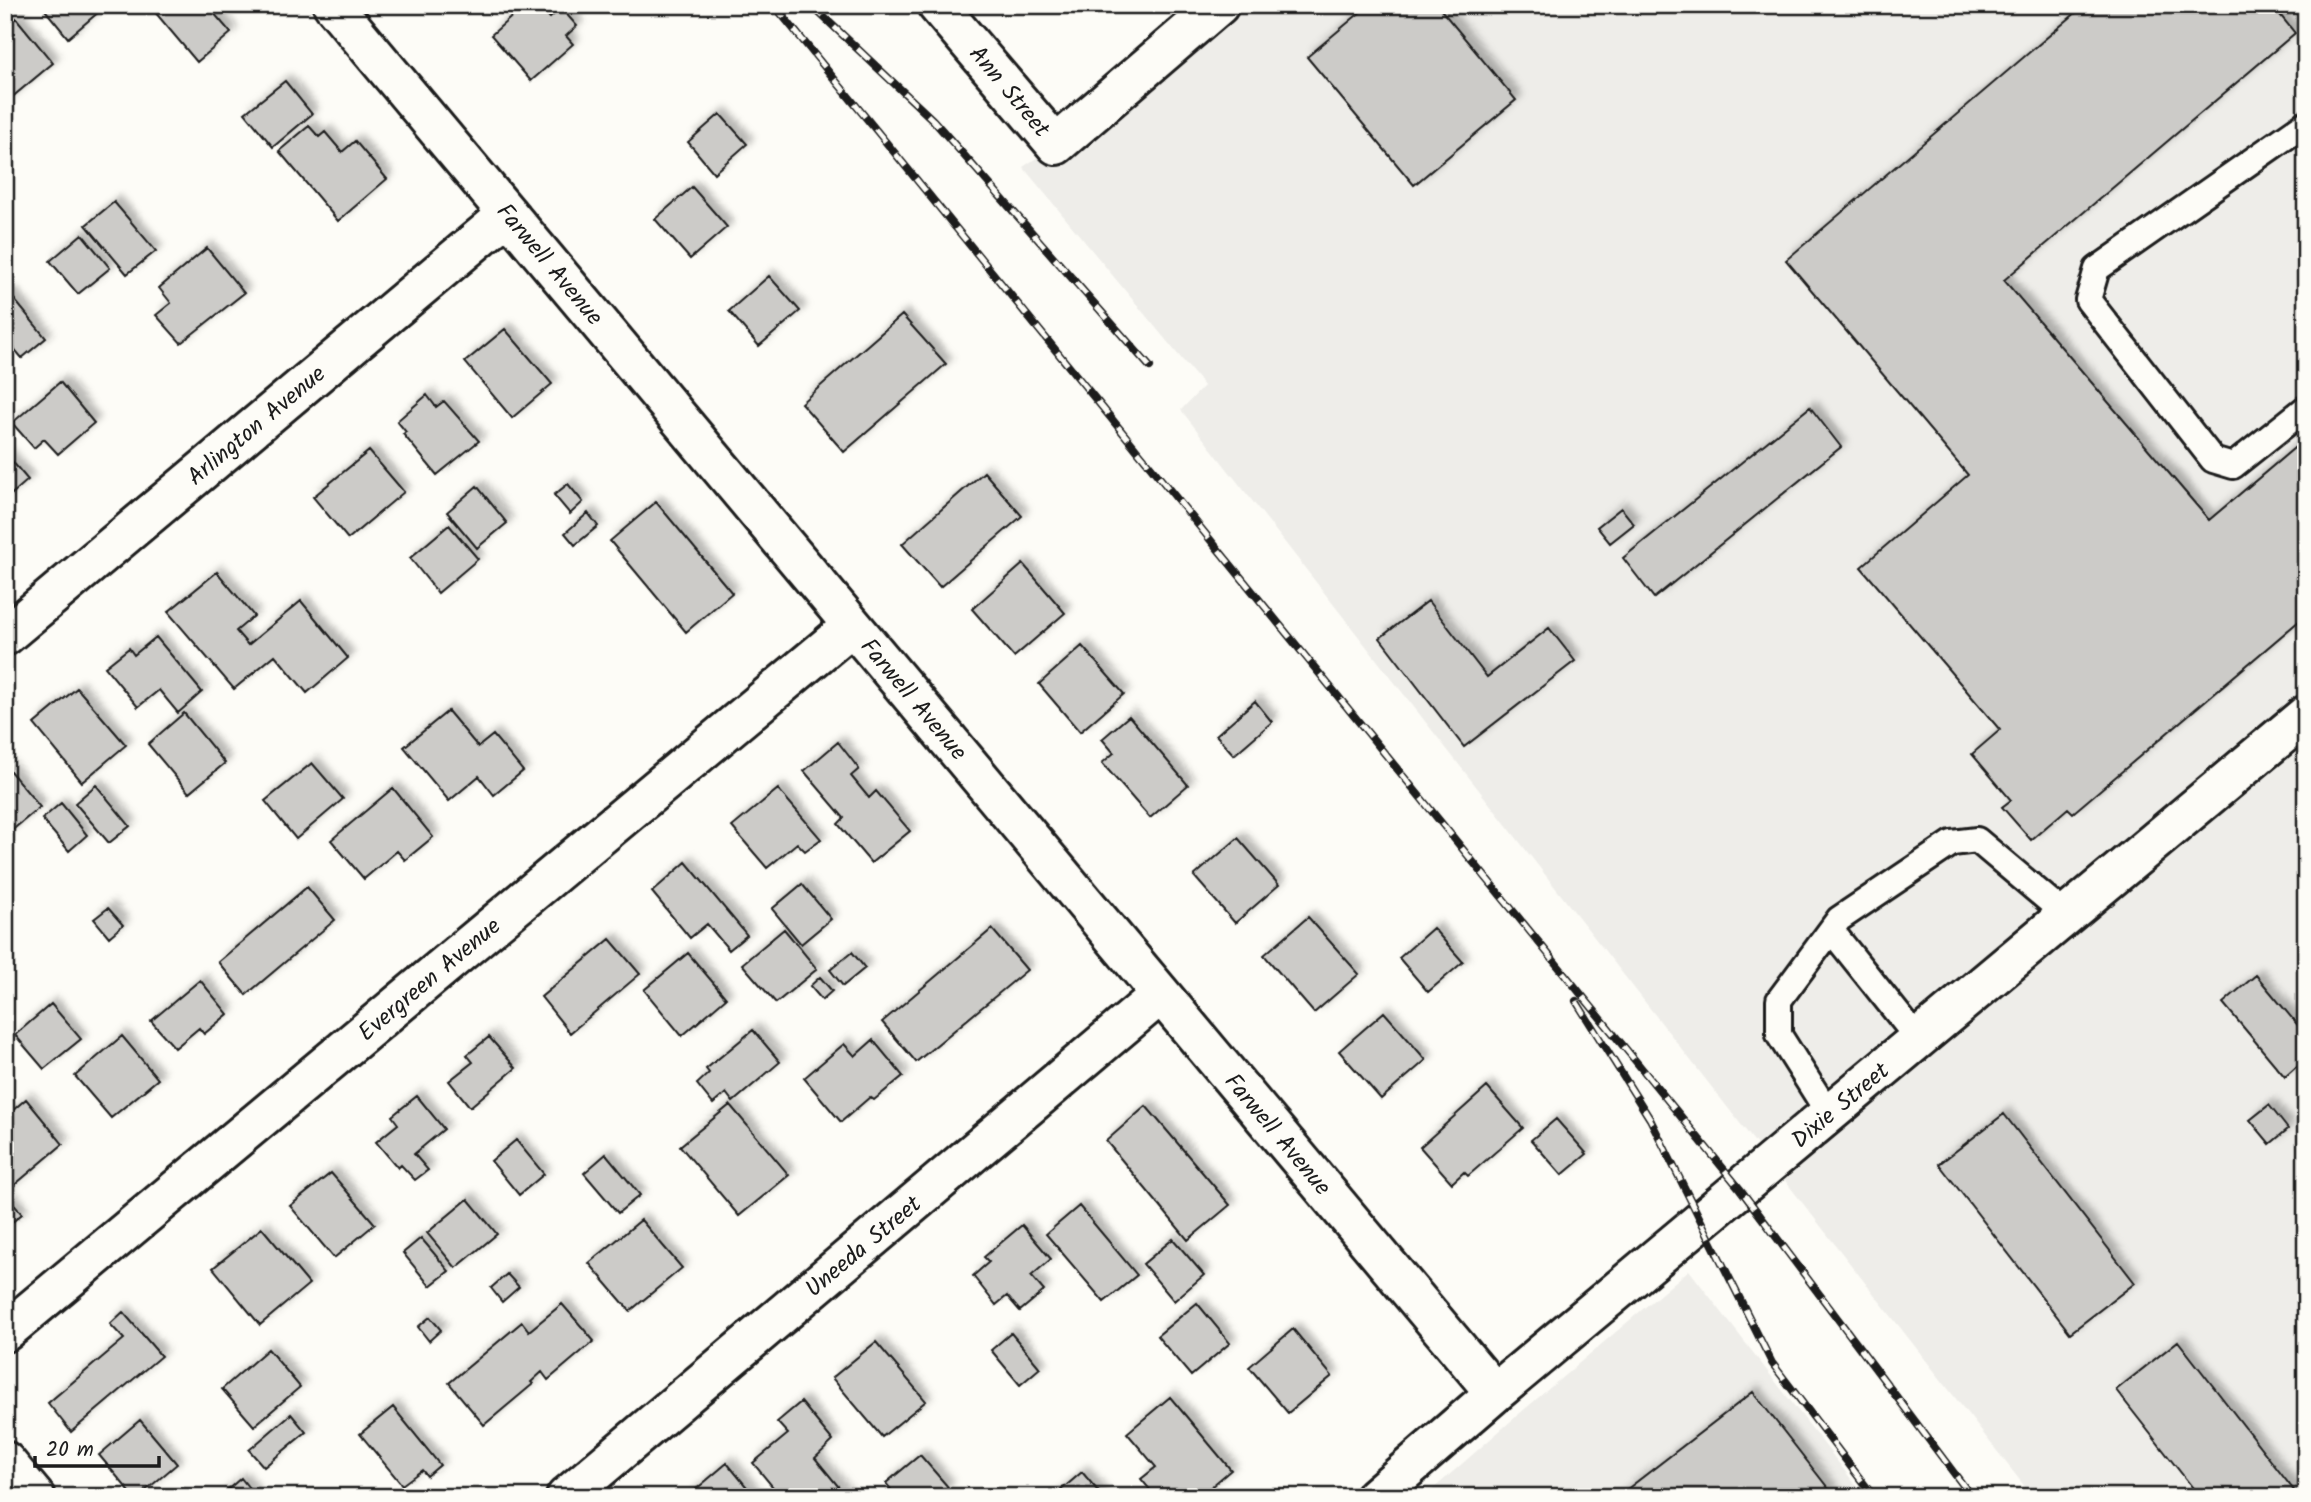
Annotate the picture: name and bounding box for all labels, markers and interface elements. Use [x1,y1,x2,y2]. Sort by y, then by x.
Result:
street label: Ann Street [958,37,1060,147]
street label: Farwell Avenue [485,195,612,335]
street label: Arlington Avenue [179,356,335,496]
street label: Farwell Avenue [849,630,976,770]
street label: Evergreen Avenue [350,908,510,1052]
street label: Dixie Street [1783,1053,1899,1159]
street label: Farwell Avenue [1213,1065,1340,1205]
street label: Uneeda Street [797,1186,932,1308]
scale bar [35,1425,159,1469]
text: 20 m [46,1434,94,1467]

